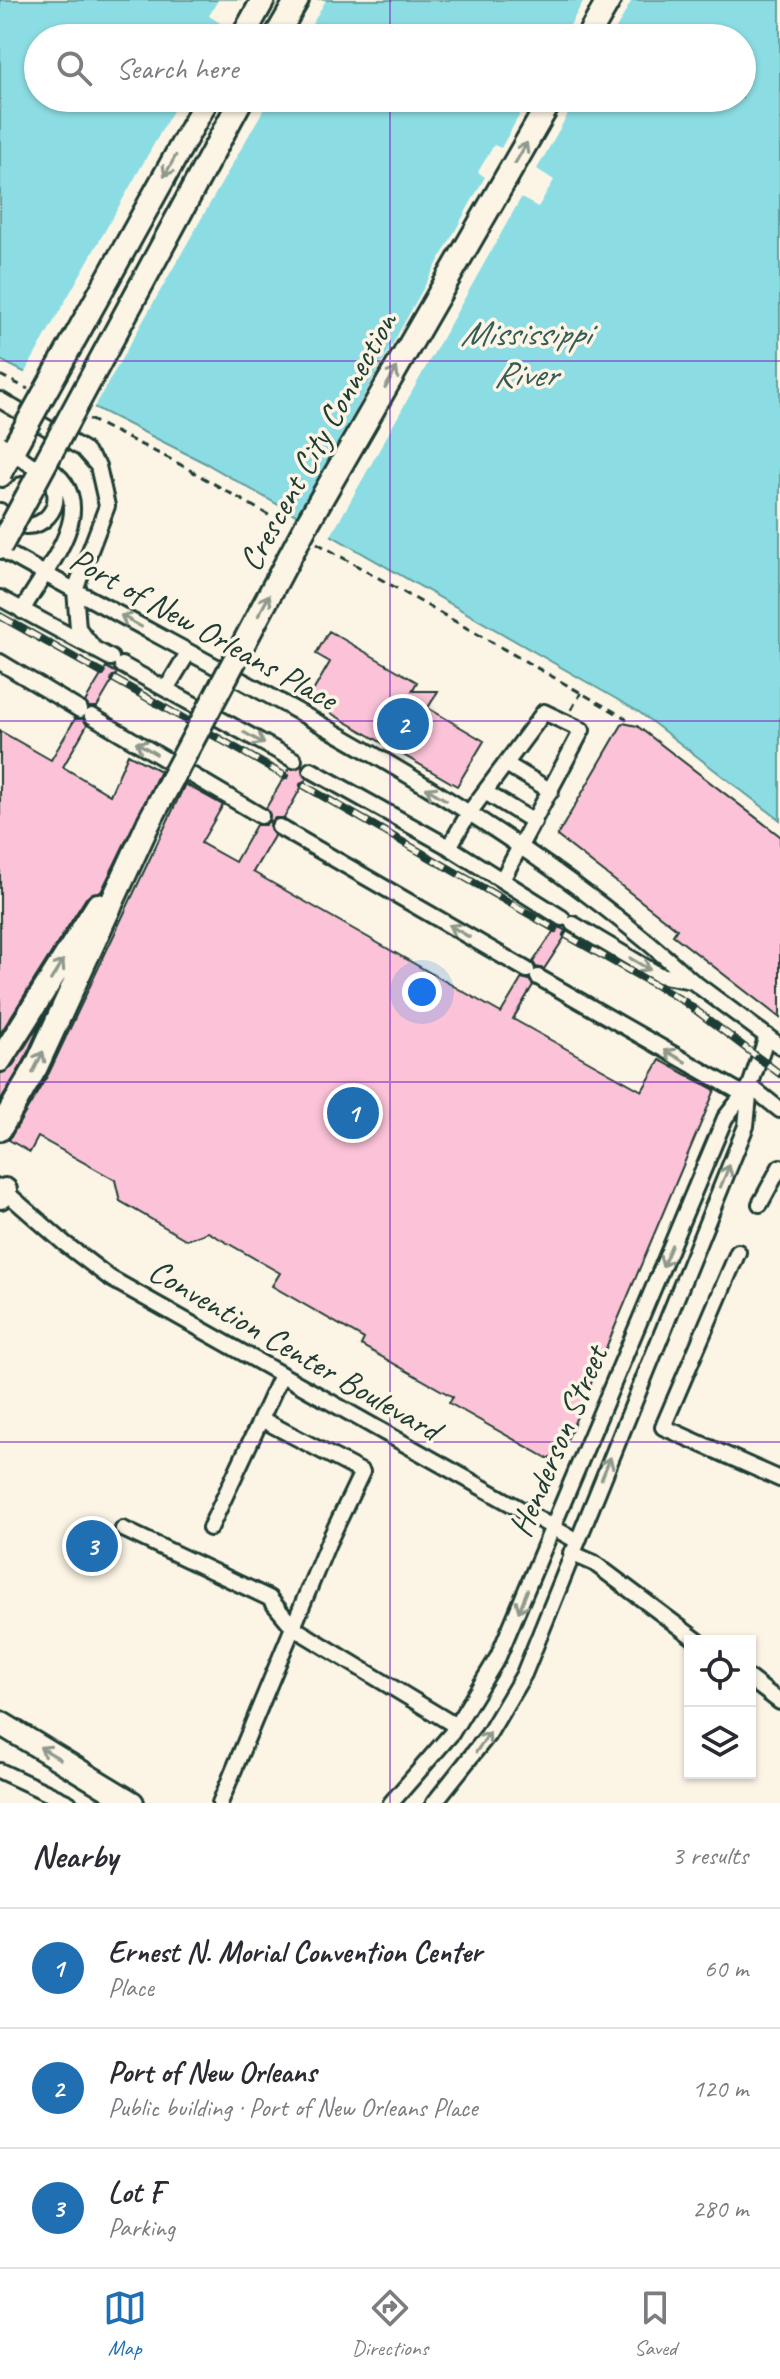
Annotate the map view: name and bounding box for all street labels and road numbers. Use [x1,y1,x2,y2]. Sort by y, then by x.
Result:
street label: Crescent City Connection [228,303,407,578]
street label: Port of New Orleans Place [63,537,348,721]
street label: Convention Center Boulevard [141,1248,452,1453]
street label: Henderson Street [498,1336,618,1543]

